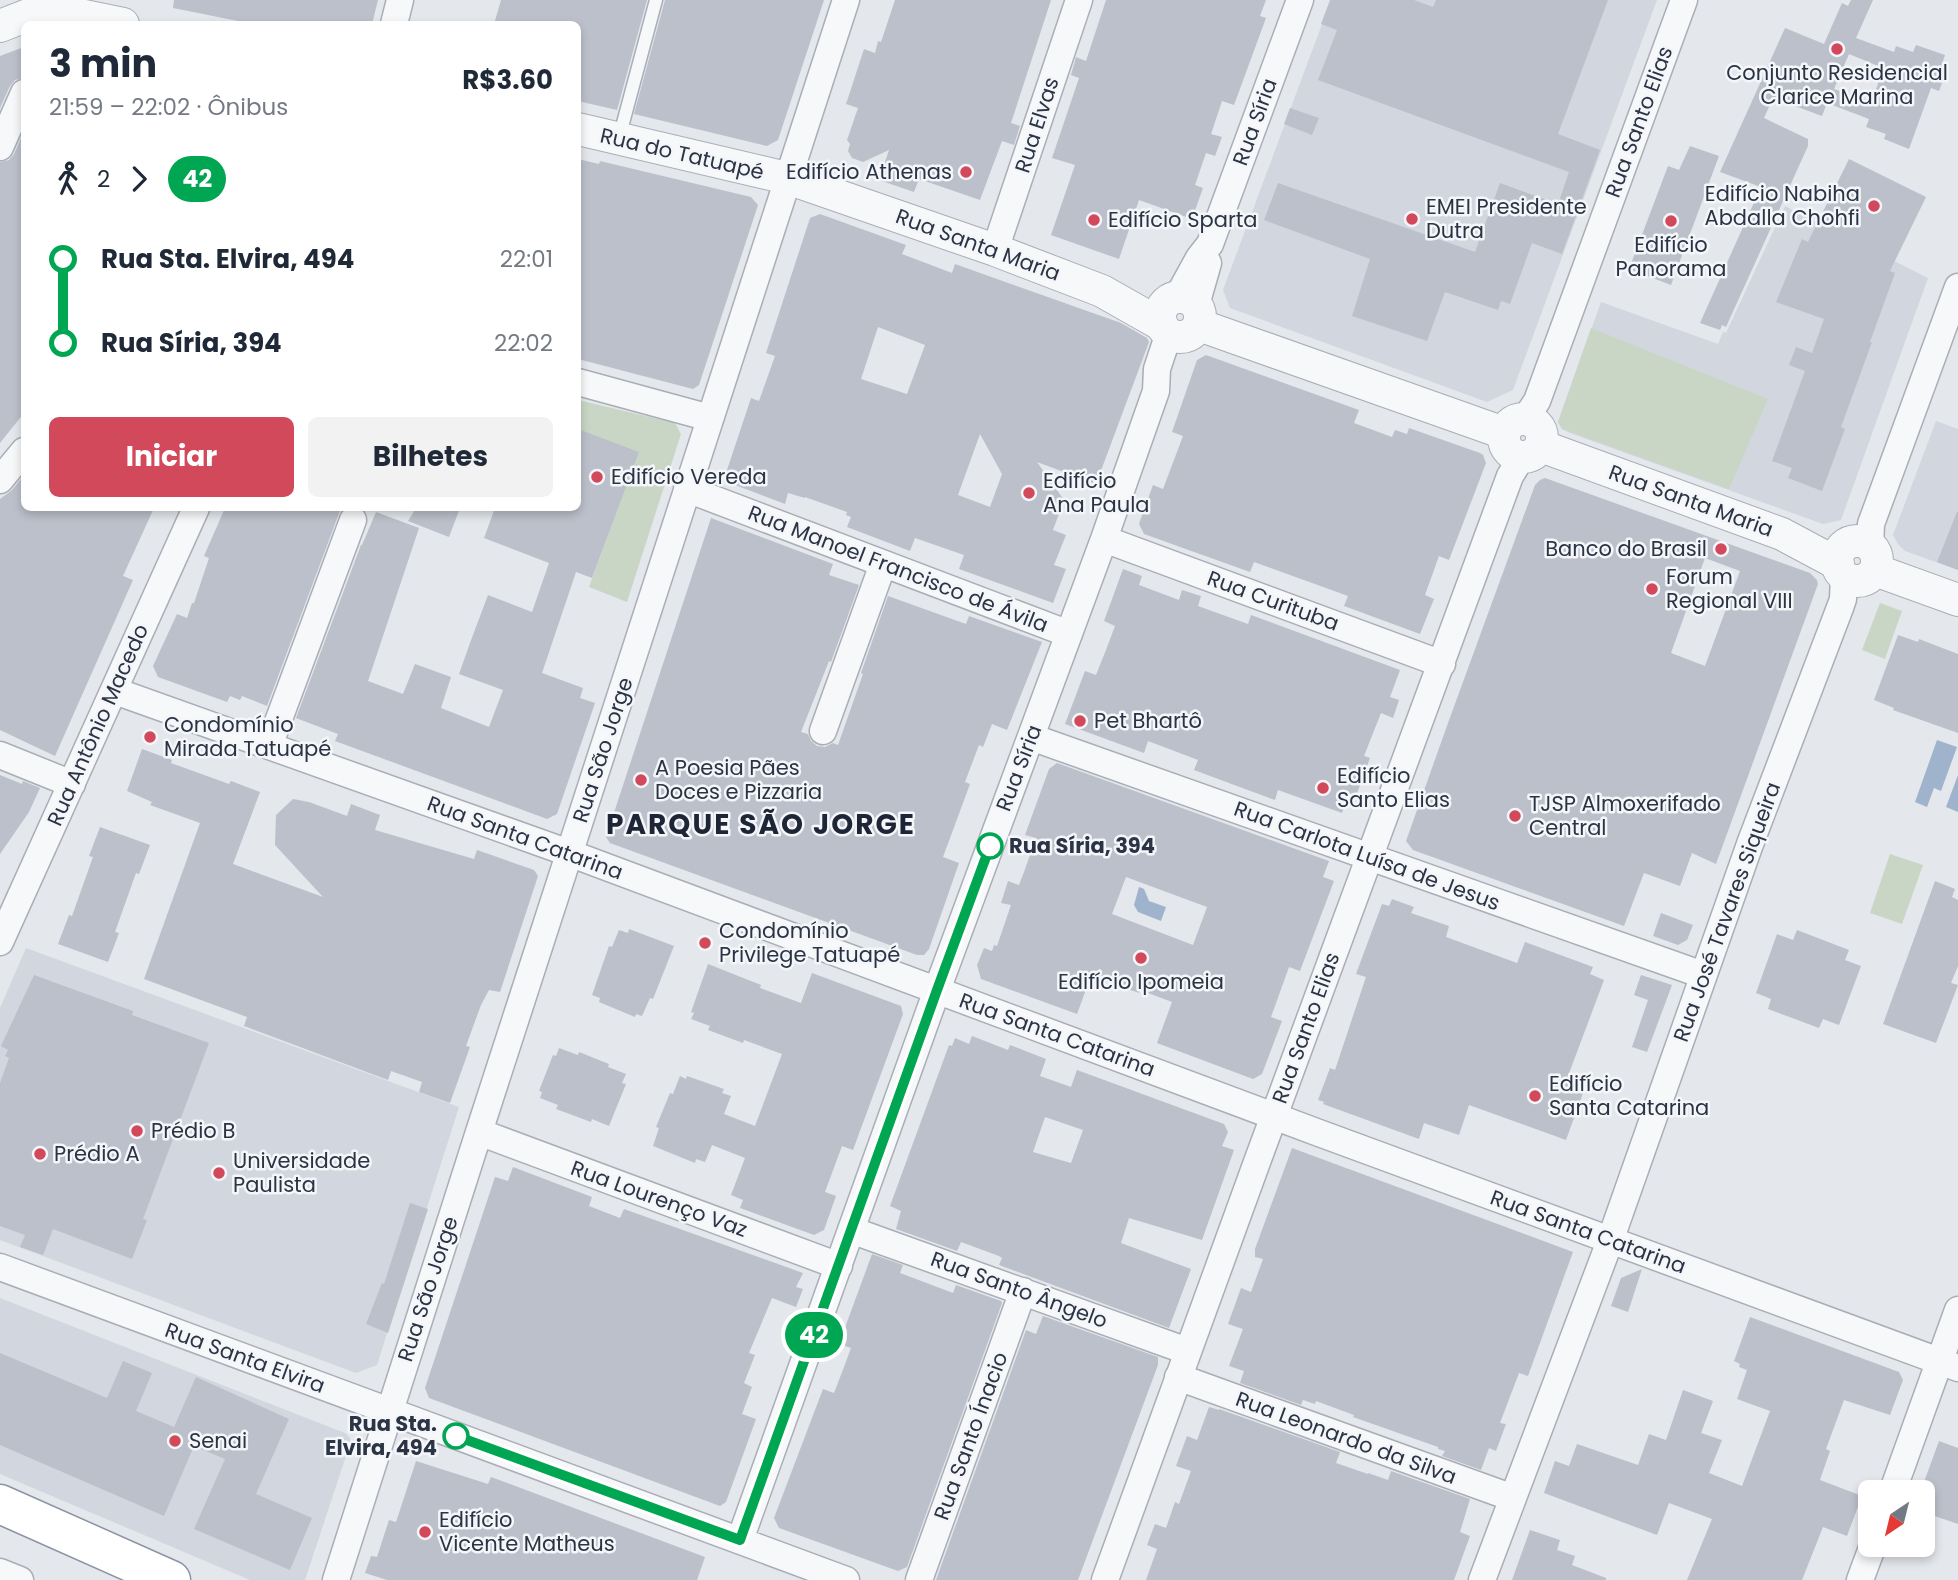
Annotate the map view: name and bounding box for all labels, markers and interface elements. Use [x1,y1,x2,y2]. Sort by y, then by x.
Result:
text: 3 min [49,37,157,90]
marker: Conjunto Residencial Clarice Marina [1829,41,1845,57]
street label: Rua Santo Elias [1598,42,1679,201]
place label: Conjunto Residencial Clarice Marina [1726,58,1948,111]
text: R$3.60 [462,62,553,98]
street label: Rua Elvas [1007,73,1066,176]
street label: Rua Síria [1225,74,1284,169]
text: 21:59 – 22:02 · Ônibus [49,91,288,123]
street label: Rua do Tatuapé [597,121,767,186]
place label: Edifício Athenas [786,157,952,186]
icon: walk [49,160,87,198]
icon: forward [120,160,158,198]
text: 42 [182,162,212,195]
text: 2 [97,163,110,195]
marker: Edifício Athenas [958,164,974,180]
place label: Edifício Nabiha Abdalla Chohfi [1705,179,1860,232]
place label: EMEI Presidente Dutra [1426,192,1587,245]
marker: Edifício Nabiha Abdalla Chohfi [1866,198,1882,214]
street label: Rua Santa Maria [892,201,1064,288]
place label: Edifício Sparta [1108,205,1258,234]
marker: EMEI Presidente Dutra [1404,211,1420,227]
marker: Edifício Sparta [1086,212,1102,228]
marker: Edifício Panorama [1663,213,1679,229]
place label: Edifício Panorama [1615,230,1727,283]
text: Rua Sta. Elvira, 494 [101,241,354,277]
text: 22:01 [500,243,553,275]
text: Rua Síria, 394 [101,325,282,361]
text: 22:02 [494,327,553,359]
button: Iniciar [49,417,294,497]
button: Bilhetes [308,417,553,497]
street label: Rua Santa Maria [1605,457,1777,544]
place label: Edifício Vereda [611,462,767,491]
place label: Edifício Ana Paula [1043,466,1150,519]
marker: Edifício Vereda [589,469,605,485]
marker: Edifício Ana Paula [1021,485,1037,501]
street label: Rua Manoel Francisco de Ávila [744,498,1052,639]
place label: Banco do Brasil [1545,534,1707,563]
marker: Banco do Brasil [1713,541,1729,557]
place label: Forum Regional VIII [1666,562,1793,615]
street label: Rua Curituba [1203,563,1343,638]
marker: Forum Regional VIII [1644,581,1660,597]
street label: Rua Antônio Macedo [40,619,155,830]
street label: Rua São Jorge [565,673,640,826]
place label: Pet Bhartô [1094,706,1202,735]
place label: Condomínio Mirada Tatuapé [164,710,331,763]
marker: Pet Bhartô [1072,713,1088,729]
street label: Rua Síria [989,720,1048,815]
marker: Condomínio Mirada Tatuapé [142,729,158,745]
place label: A Poesia Pães Doces e Pizzaria [655,753,822,806]
place label: Edifício Santo Elias [1337,761,1450,814]
marker: A Poesia Pães Doces e Pizzaria [633,772,649,788]
street label: Rua José Tavares Siqueira [1666,778,1787,1046]
marker: Edifício Santo Elias [1315,780,1331,796]
street label: Rua Santa Catarina [423,789,627,886]
place label: TJSP Almoxerifado Central [1529,789,1721,842]
street label: Rua Carlota Luísa de Jesus [1230,794,1504,917]
district label: PARQUE SÃO JORGE [606,805,916,844]
marker: TJSP Almoxerifado Central [1507,808,1523,824]
place label: Rua Síria, 394 [1009,831,1155,860]
marker: Rua Síria, 394 [977,833,1003,859]
place label: Condomínio Privilege Tatuapé [719,916,900,969]
marker: Condomínio Privilege Tatuapé [697,935,713,951]
street label: Rua Santo Elias [1265,948,1346,1107]
marker: Edifício Ipomeia [1133,950,1149,966]
place label: Edifício Ipomeia [1058,967,1224,996]
street label: Rua Santa Catarina [955,986,1159,1083]
place label: Edifício Santa Catarina [1549,1069,1709,1122]
marker: Edifício Santa Catarina [1527,1088,1543,1104]
place label: Prédio B [151,1116,235,1145]
marker: Prédio B [129,1123,145,1139]
place label: Prédio A [54,1139,140,1168]
marker: Prédio A [32,1146,48,1162]
place label: Universidade Paulista [233,1146,370,1199]
street label: Rua Lourenço Vaz [567,1153,752,1244]
marker: Universidade Paulista [211,1165,227,1181]
street label: Rua Santa Catarina [1486,1183,1690,1280]
street label: Rua São Jorge [390,1212,465,1365]
street label: Rua Santo Ângelo [927,1244,1112,1335]
line badge: 42 [782,1312,846,1358]
street label: Rua Santa Elvira [161,1315,329,1400]
text: 42 [799,1318,829,1351]
street label: Rua Santo Ínacio [927,1348,1014,1524]
street label: Rua Leonardo da Silva [1232,1384,1461,1491]
place label: Rua Sta. Elvira, 494 [325,1409,437,1462]
marker: Rua Sta. Elvira, 494 [443,1423,469,1449]
place label: Senai [189,1426,247,1455]
marker: Senai [167,1433,183,1449]
north arrow [1858,1480,1936,1558]
map controls [1858,1480,1935,1557]
place label: Edifício Vicente Matheus [439,1505,615,1558]
marker: Edifício Vicente Matheus [417,1524,433,1540]

